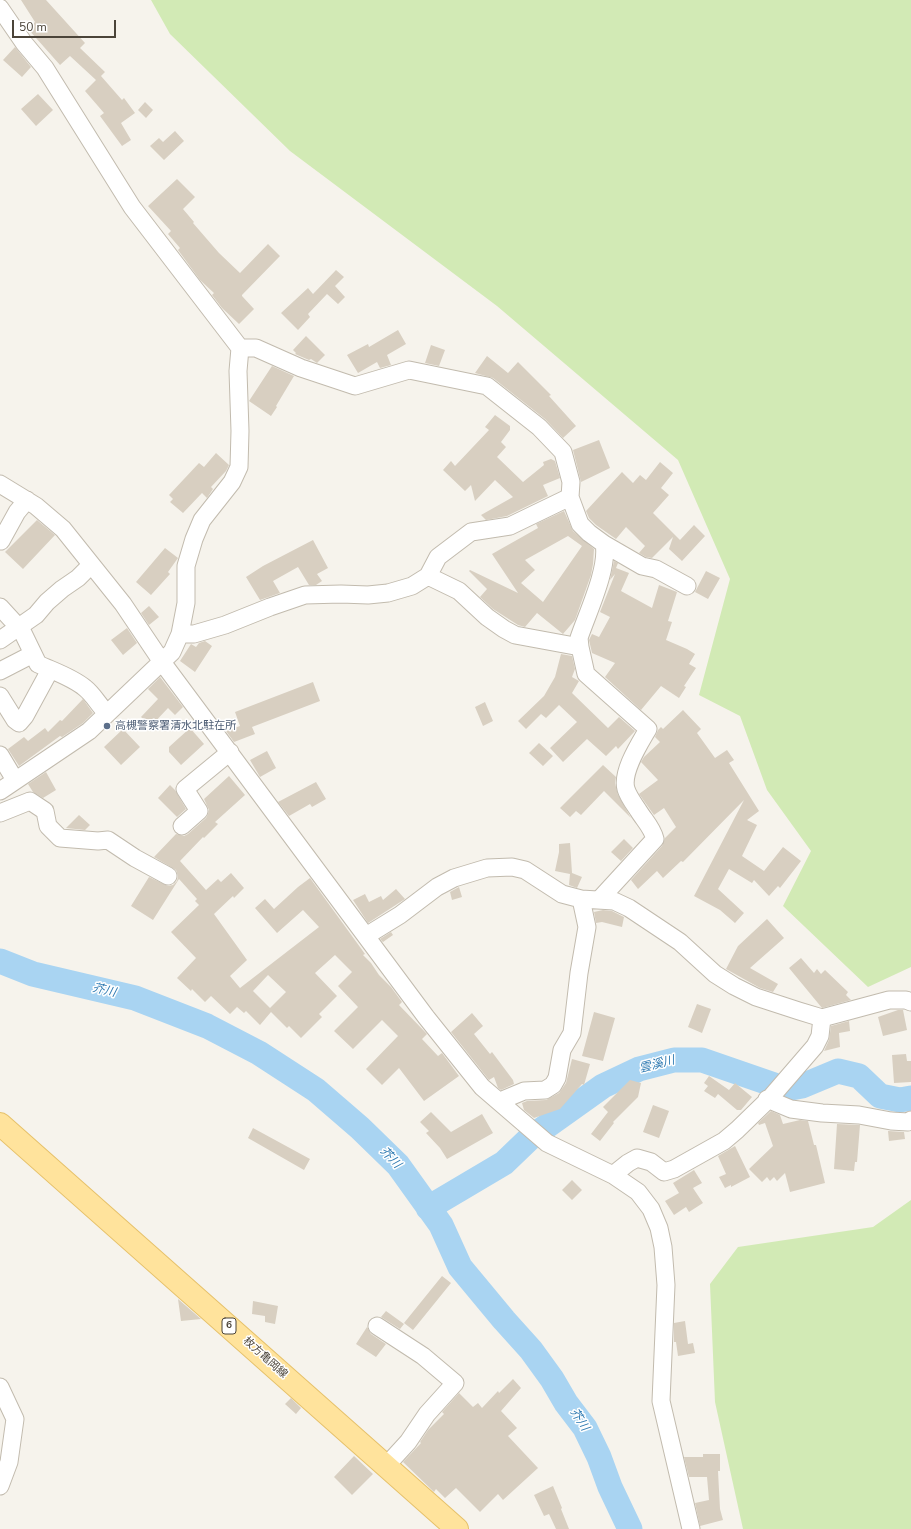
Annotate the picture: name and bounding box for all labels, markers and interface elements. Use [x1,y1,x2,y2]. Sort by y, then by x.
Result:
scale bar [14,12,118,38]
text: 50 m [19,19,47,35]
place label: 高槻警察署清水北駐在所 [115,719,236,733]
marker: 高槻警察署清水北駐在所 [102,721,112,731]
water label: 芥川 [91,981,117,1001]
water label: 雲溪川 [638,1054,676,1076]
water label: 芥川 [377,1144,403,1172]
road number: 6 [222,1318,236,1334]
street label: 枚方亀岡線 [240,1335,290,1381]
water label: 芥川 [566,1406,592,1434]

